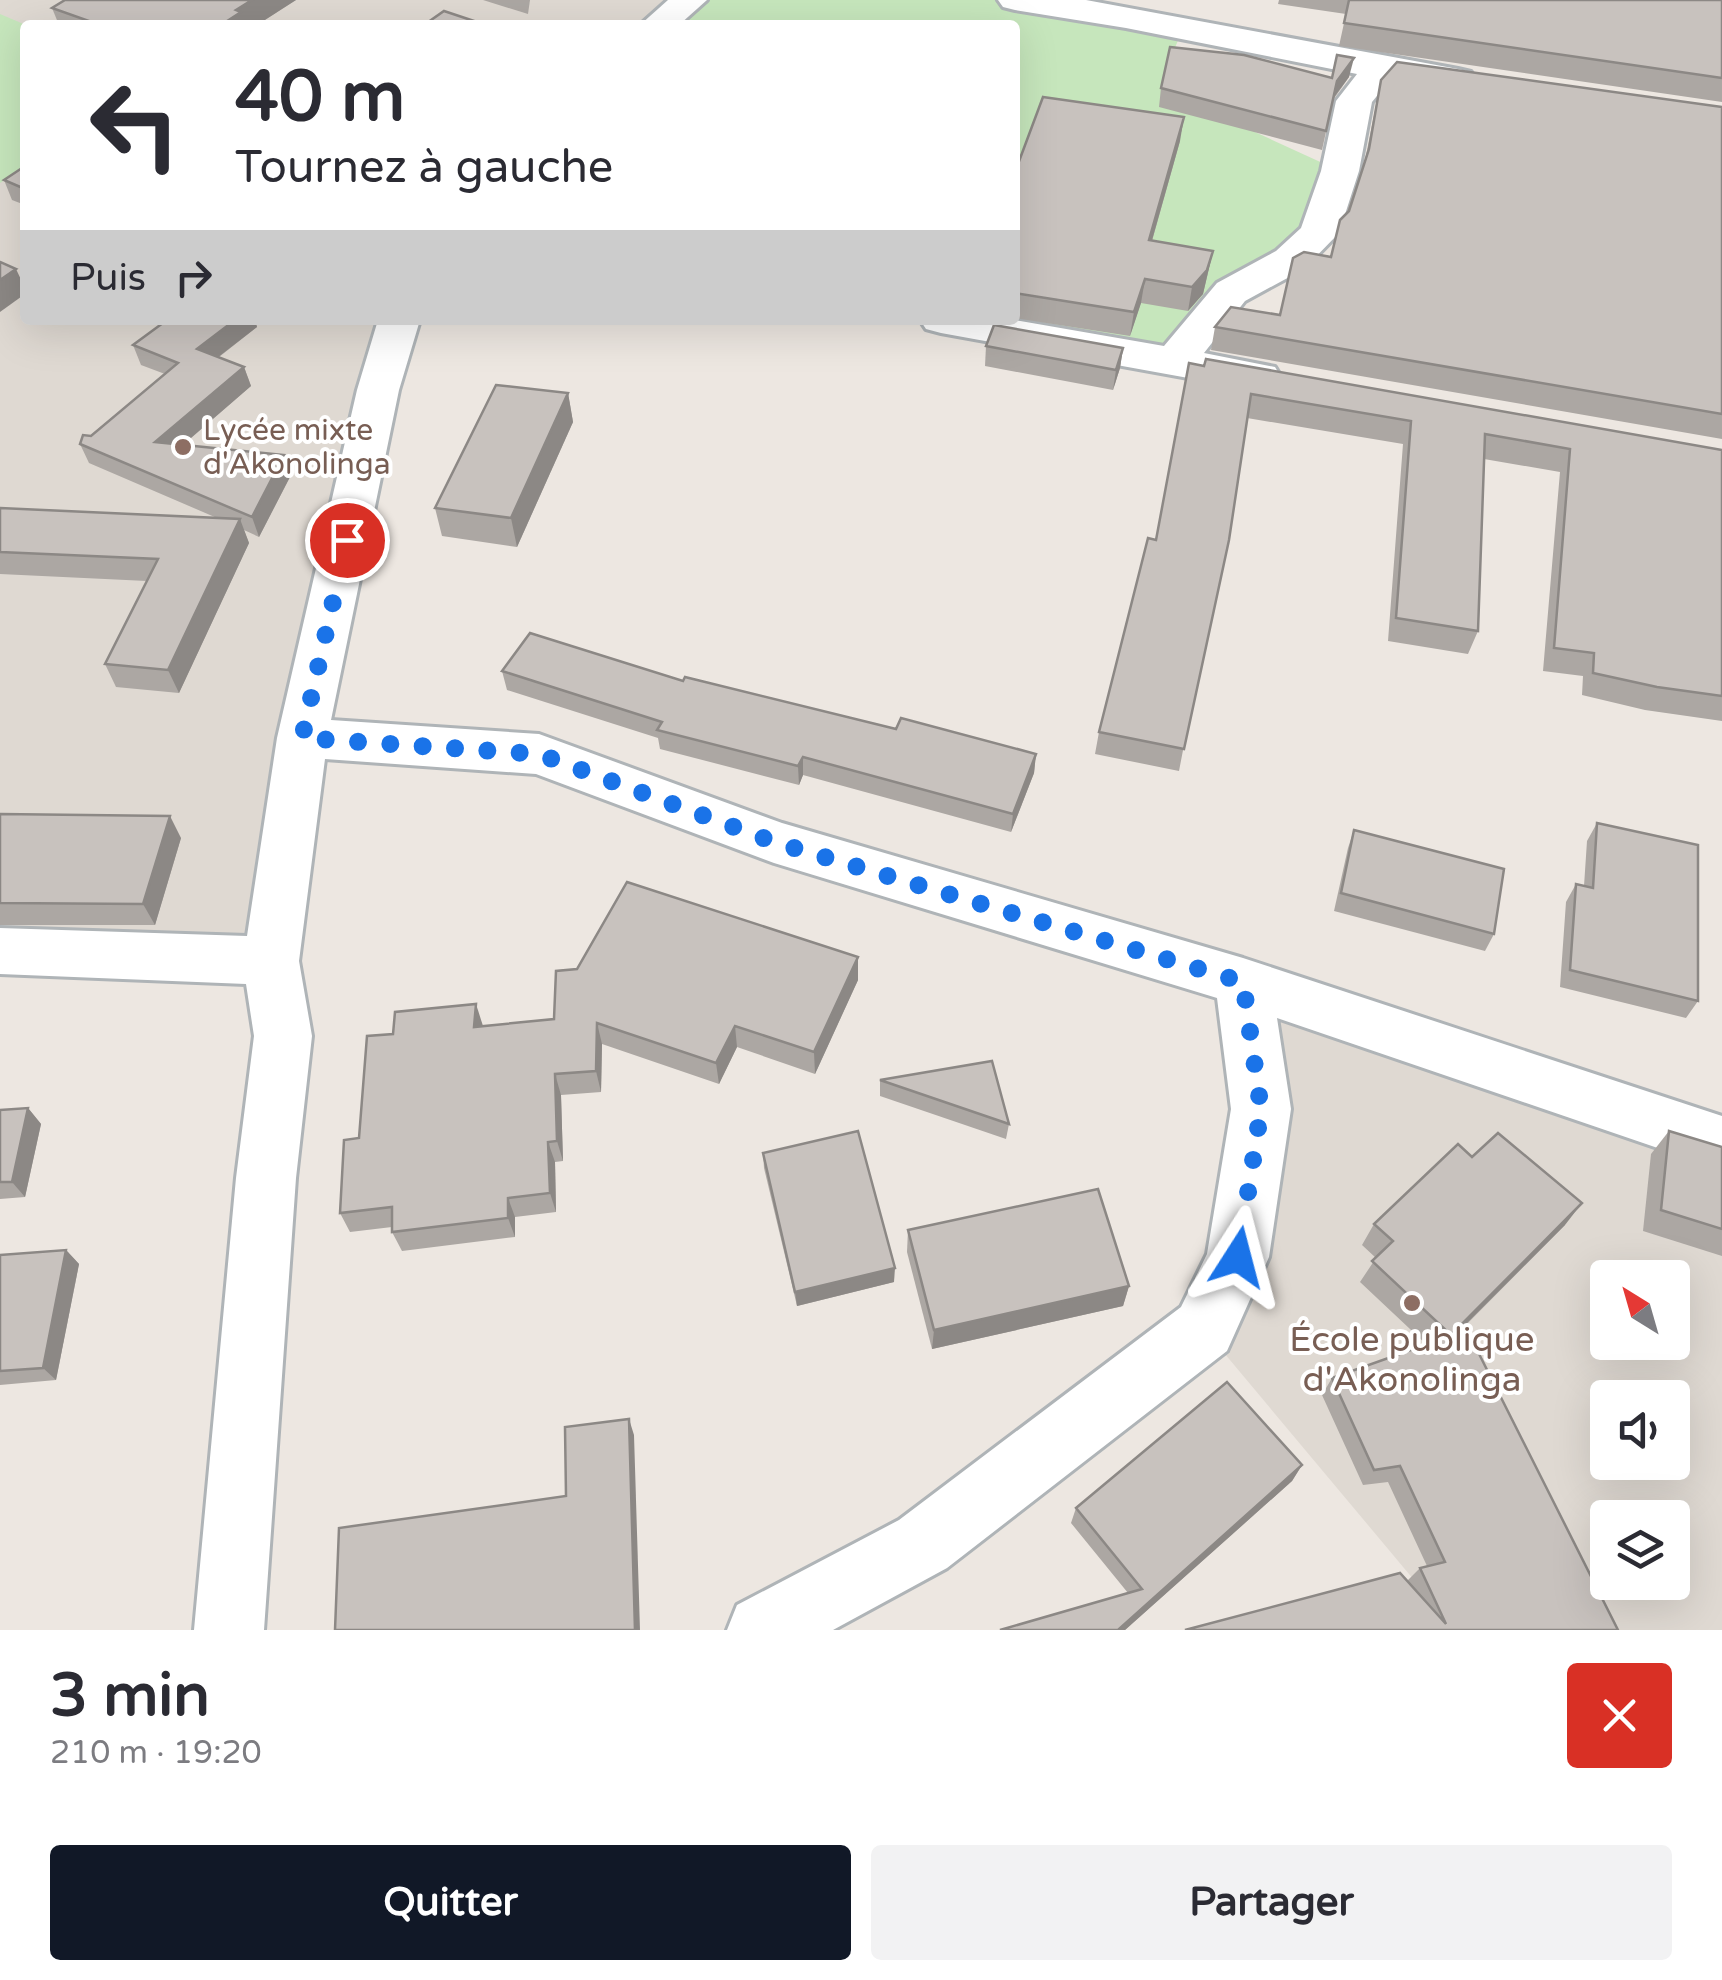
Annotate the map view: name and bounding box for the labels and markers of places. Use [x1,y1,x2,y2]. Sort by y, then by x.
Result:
place label: Lycée mixte d'Akonolinga [203,412,391,483]
marker: Lycée mixte d'Akonolinga [172,436,194,458]
pin [305,498,390,583]
marker: École publique d'Akonolinga [1401,1292,1423,1314]
place label: École publique d'Akonolinga [1289,1319,1535,1401]

